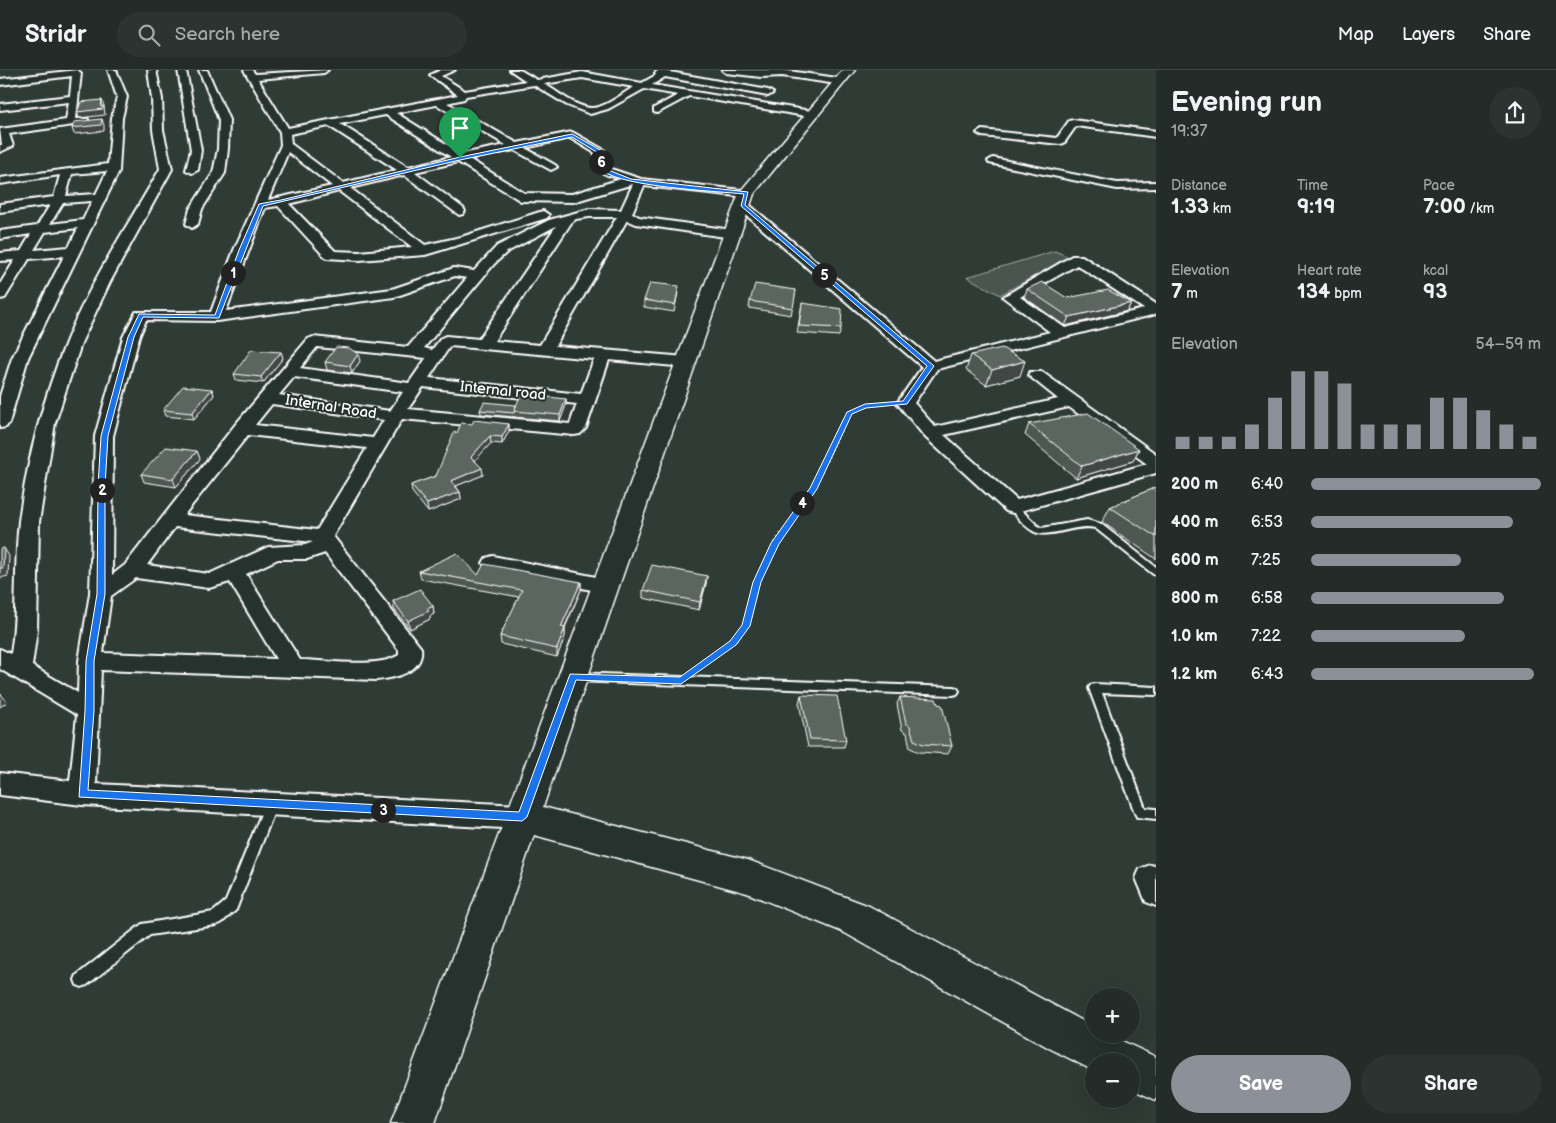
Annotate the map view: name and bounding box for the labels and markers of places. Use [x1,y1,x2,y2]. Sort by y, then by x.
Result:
pin [439,107,481,158]
pin: 6 [588,150,614,174]
pin: 1 [220,260,246,286]
pin: 5 [812,262,836,288]
pin: 2 [90,478,114,502]
pin: 4 [790,490,814,516]
pin: 3 [370,798,396,822]

